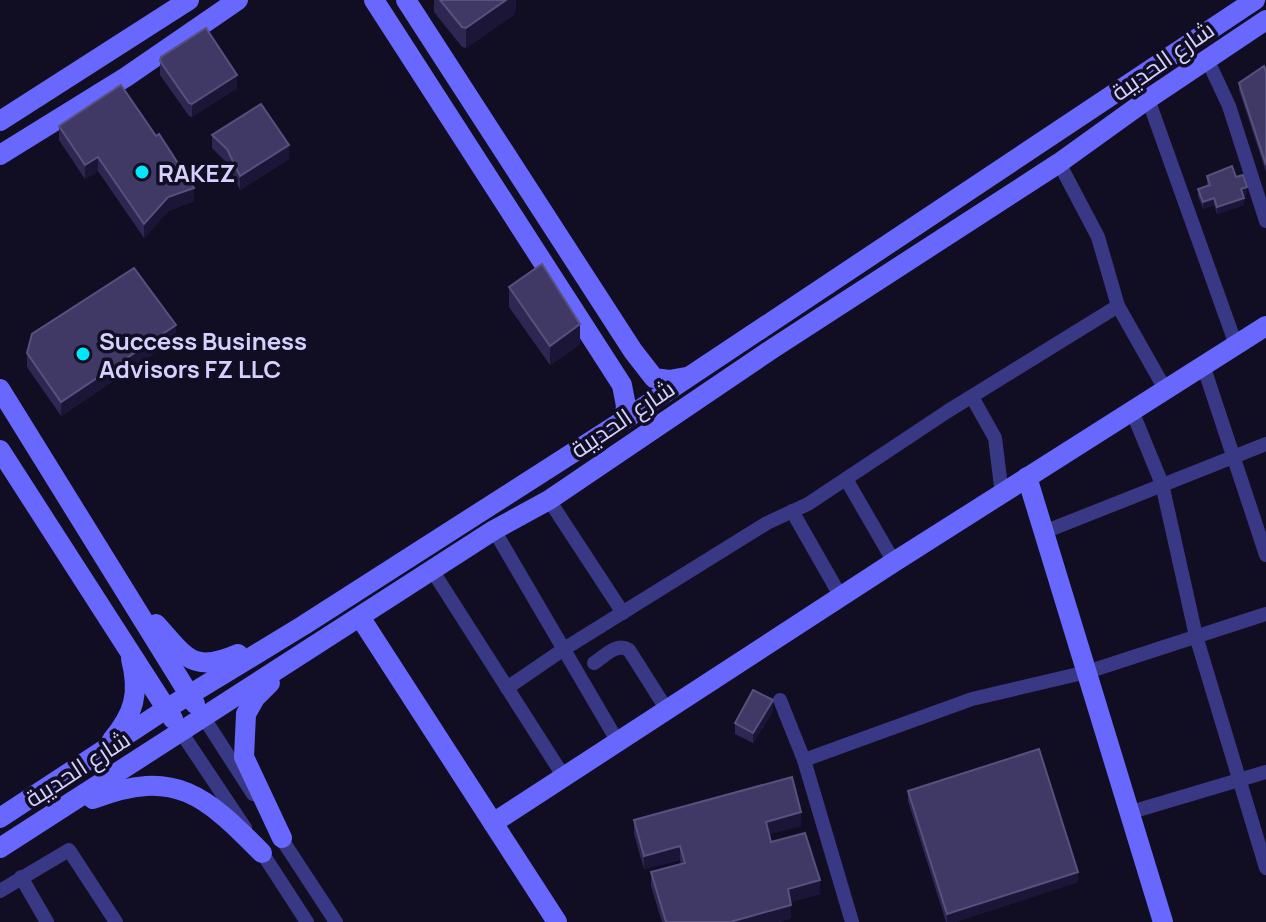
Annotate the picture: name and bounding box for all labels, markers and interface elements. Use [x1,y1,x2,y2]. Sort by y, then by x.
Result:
street label: شارع الحديبة [1104,12,1221,108]
place label: RAKEZ [158,156,235,189]
marker: RAKEZ [133,163,151,181]
place label: Success Business Advisors FZ LLC [99,324,307,385]
marker: Success Business Advisors FZ LLC [74,345,92,363]
street label: شارع الحديبة [563,371,681,466]
street label: شارع الحديبة [18,722,136,815]

